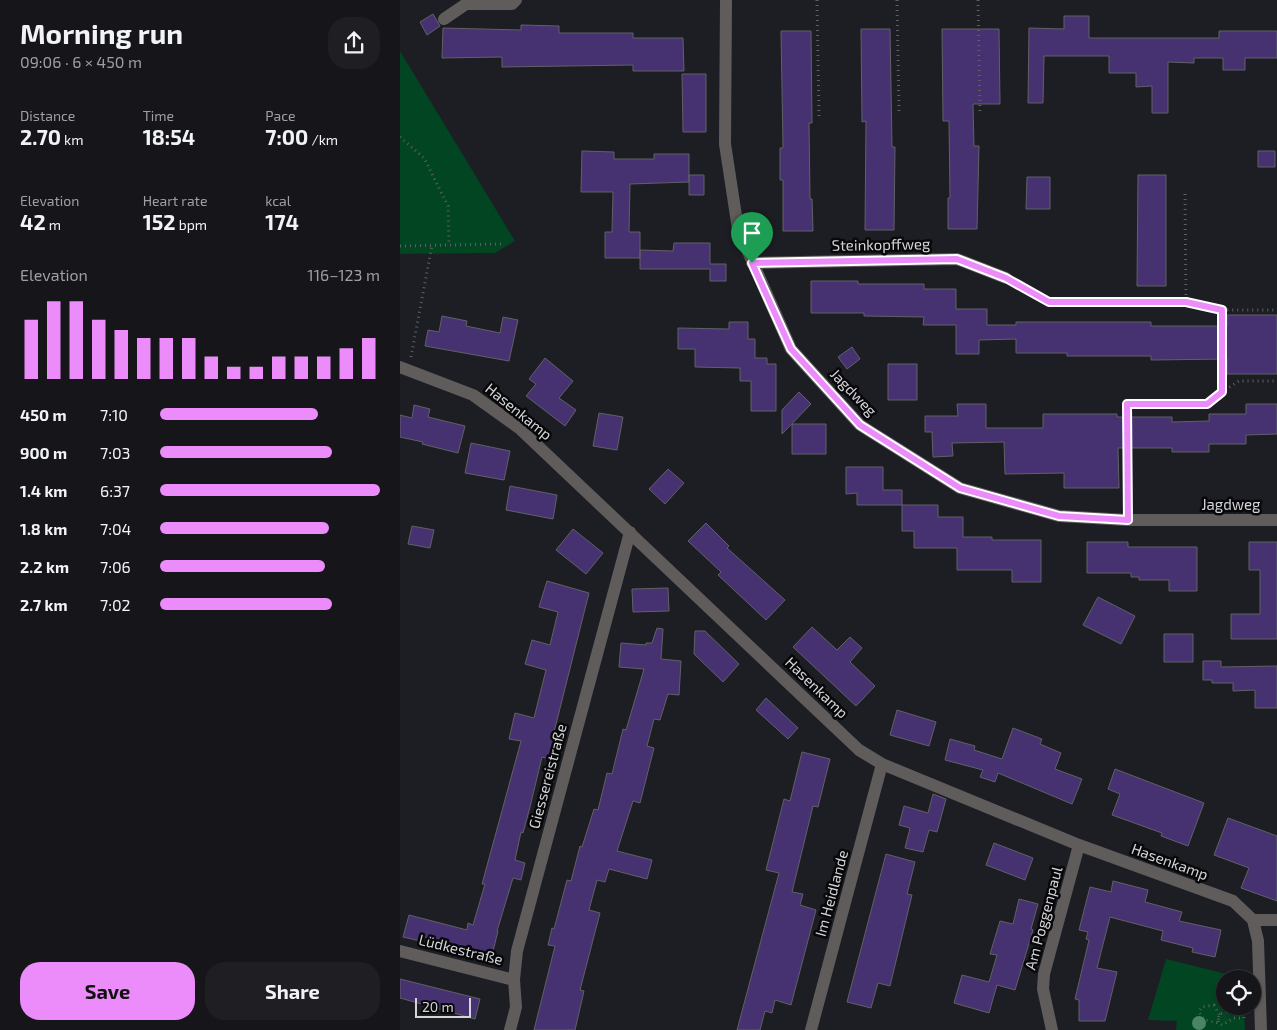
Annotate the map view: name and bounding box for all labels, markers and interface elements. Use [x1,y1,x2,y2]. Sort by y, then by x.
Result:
text: Morning run [20,16,183,50]
button: share [328,17,380,69]
text: 09:06 · 6 × 450 m [20,52,142,71]
text: Distance [20,107,75,124]
text: Time [143,107,174,124]
text: Pace [265,107,295,124]
text: 2.70 [20,124,61,149]
text: 18:54 [143,124,195,149]
text: 7:00 [265,124,308,149]
text: km [61,131,84,148]
text: /km [308,131,338,148]
text: Elevation [20,192,79,209]
text: Heart rate [143,192,207,209]
text: kcal [265,192,291,209]
text: 42 [20,209,46,234]
text: 152 [143,209,176,234]
text: 174 [265,209,299,234]
pin [731,212,773,263]
text: m [46,216,61,233]
text: bpm [176,216,207,233]
icon: arrive [738,219,766,247]
street label: Steinkopffweg [832,234,931,254]
text: Elevation [20,265,88,284]
text: 116–123 m [307,265,380,284]
street label: Jagdweg [827,365,881,420]
street label: Hasenkamp [482,379,556,443]
text: 450 m [20,405,67,424]
text: 7:10 [100,405,128,424]
text: 900 m [20,443,67,462]
text: 7:03 [100,443,131,462]
text: 1.4 km [20,481,67,500]
text: 6:37 [100,481,130,500]
street label: Jagdweg [1202,495,1261,513]
text: 1.8 km [20,519,67,538]
text: 7:04 [100,519,131,538]
text: 2.2 km [20,557,69,576]
text: 7:06 [100,557,131,576]
text: 2.7 km [20,595,68,614]
text: 7:02 [100,595,131,614]
street label: Hasenkamp [782,653,852,721]
street label: Giessereistraße [524,722,570,830]
street label: Hasenkamp [1129,839,1211,883]
street label: Im Heidlande [811,848,851,938]
street label: Am Poggenpaul [1021,864,1066,972]
street label: Lüdkestraße [417,930,505,968]
button: Save [20,962,195,1020]
button: Share [205,962,380,1020]
map controls [1216,970,1261,1015]
button: locate [1216,970,1261,1015]
scale bar [415,995,471,1018]
text: 20 m [422,998,454,1015]

